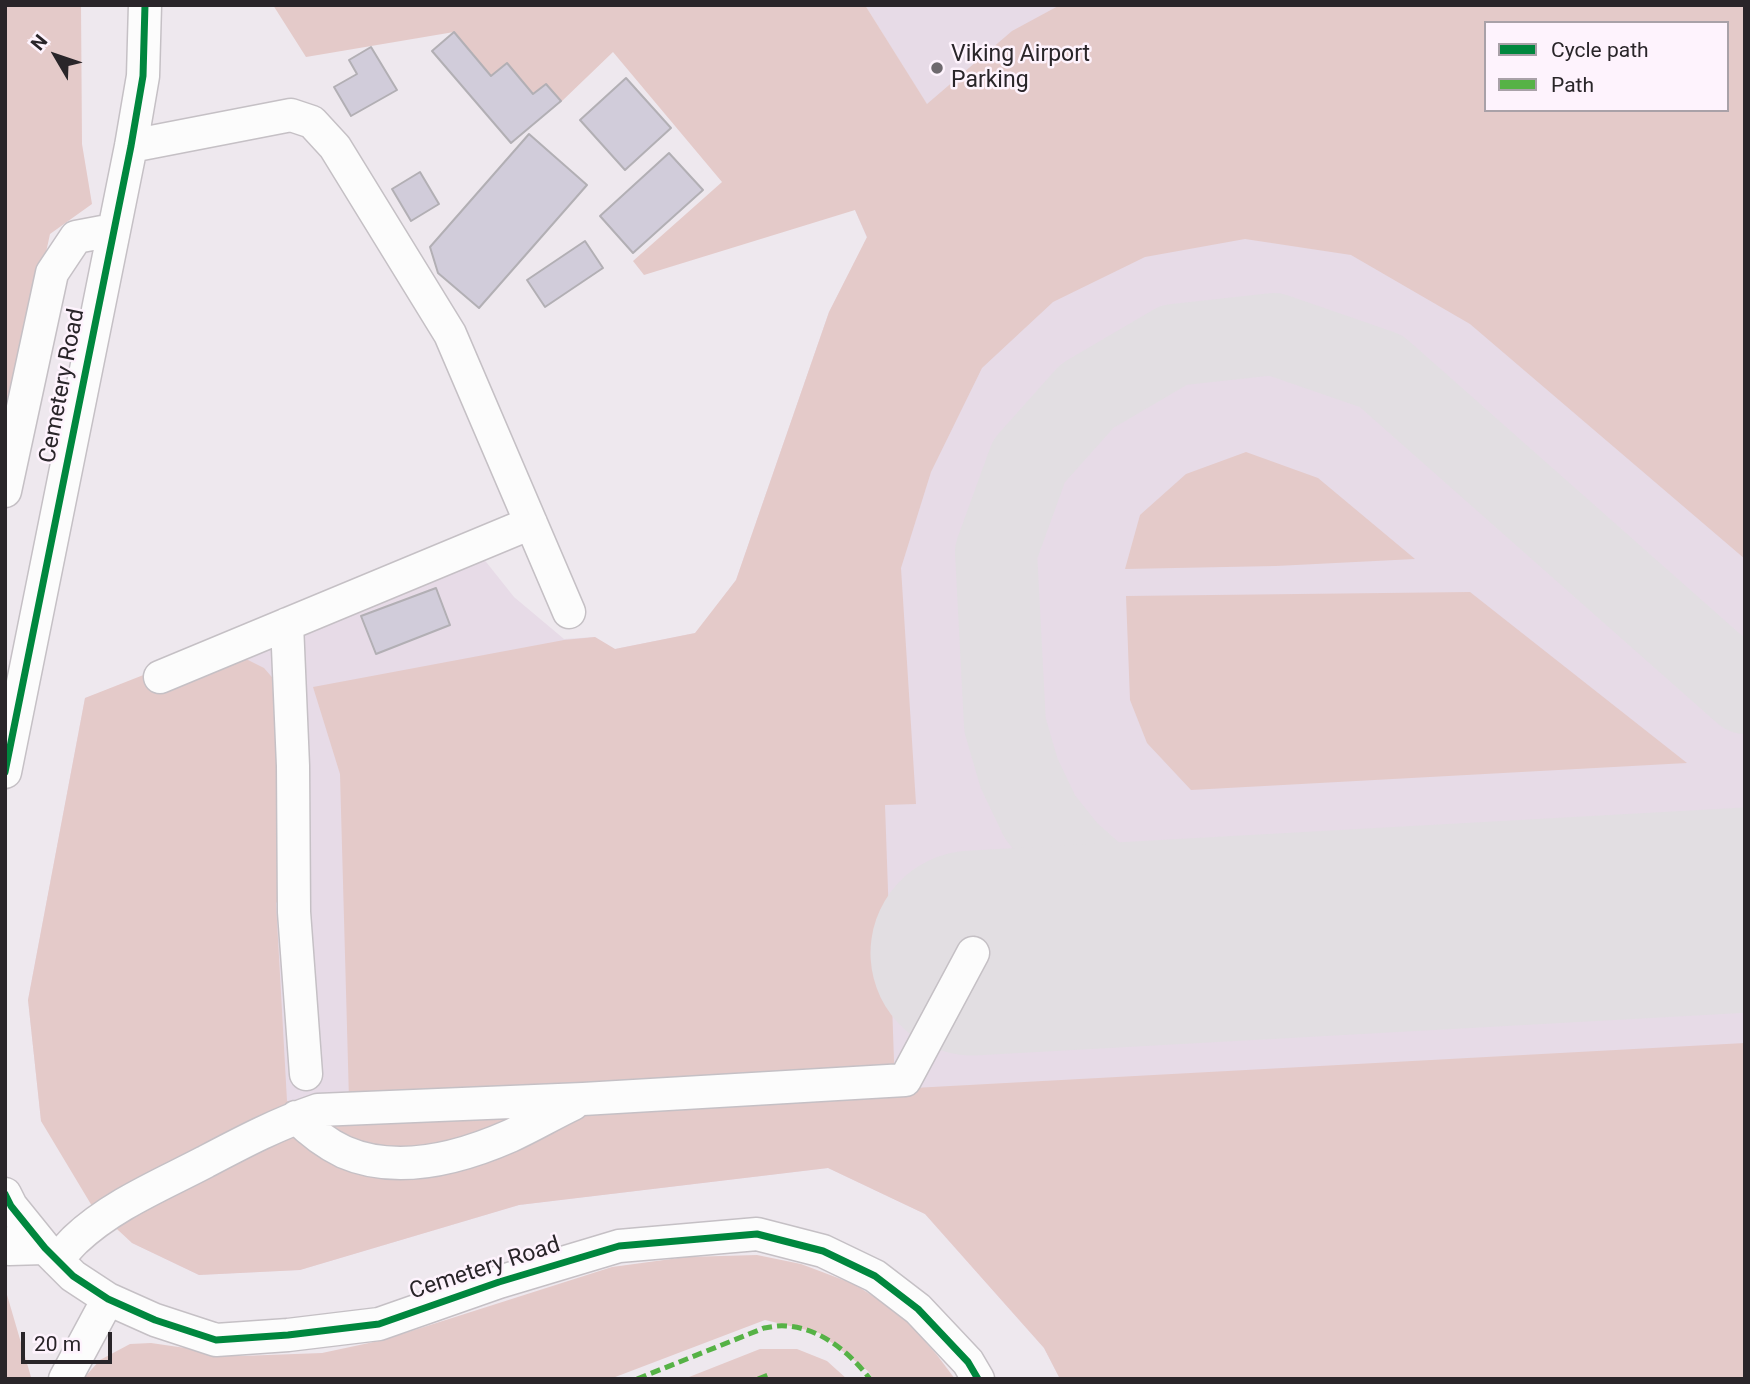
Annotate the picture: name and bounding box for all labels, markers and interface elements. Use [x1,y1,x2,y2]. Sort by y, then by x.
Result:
north arrow [21,21,91,91]
legend [1484,21,1729,112]
text: N [26,30,52,55]
text: Cycle path [1551,38,1649,62]
place label: Viking Airport Parking [951,41,1090,95]
marker: Viking Airport Parking [929,60,945,76]
text: Path [1551,73,1594,97]
street label: Cemetery Road [35,307,91,465]
street label: Cemetery Road [406,1232,564,1306]
scale bar [24,1318,116,1362]
text: 20 m [34,1332,81,1356]

